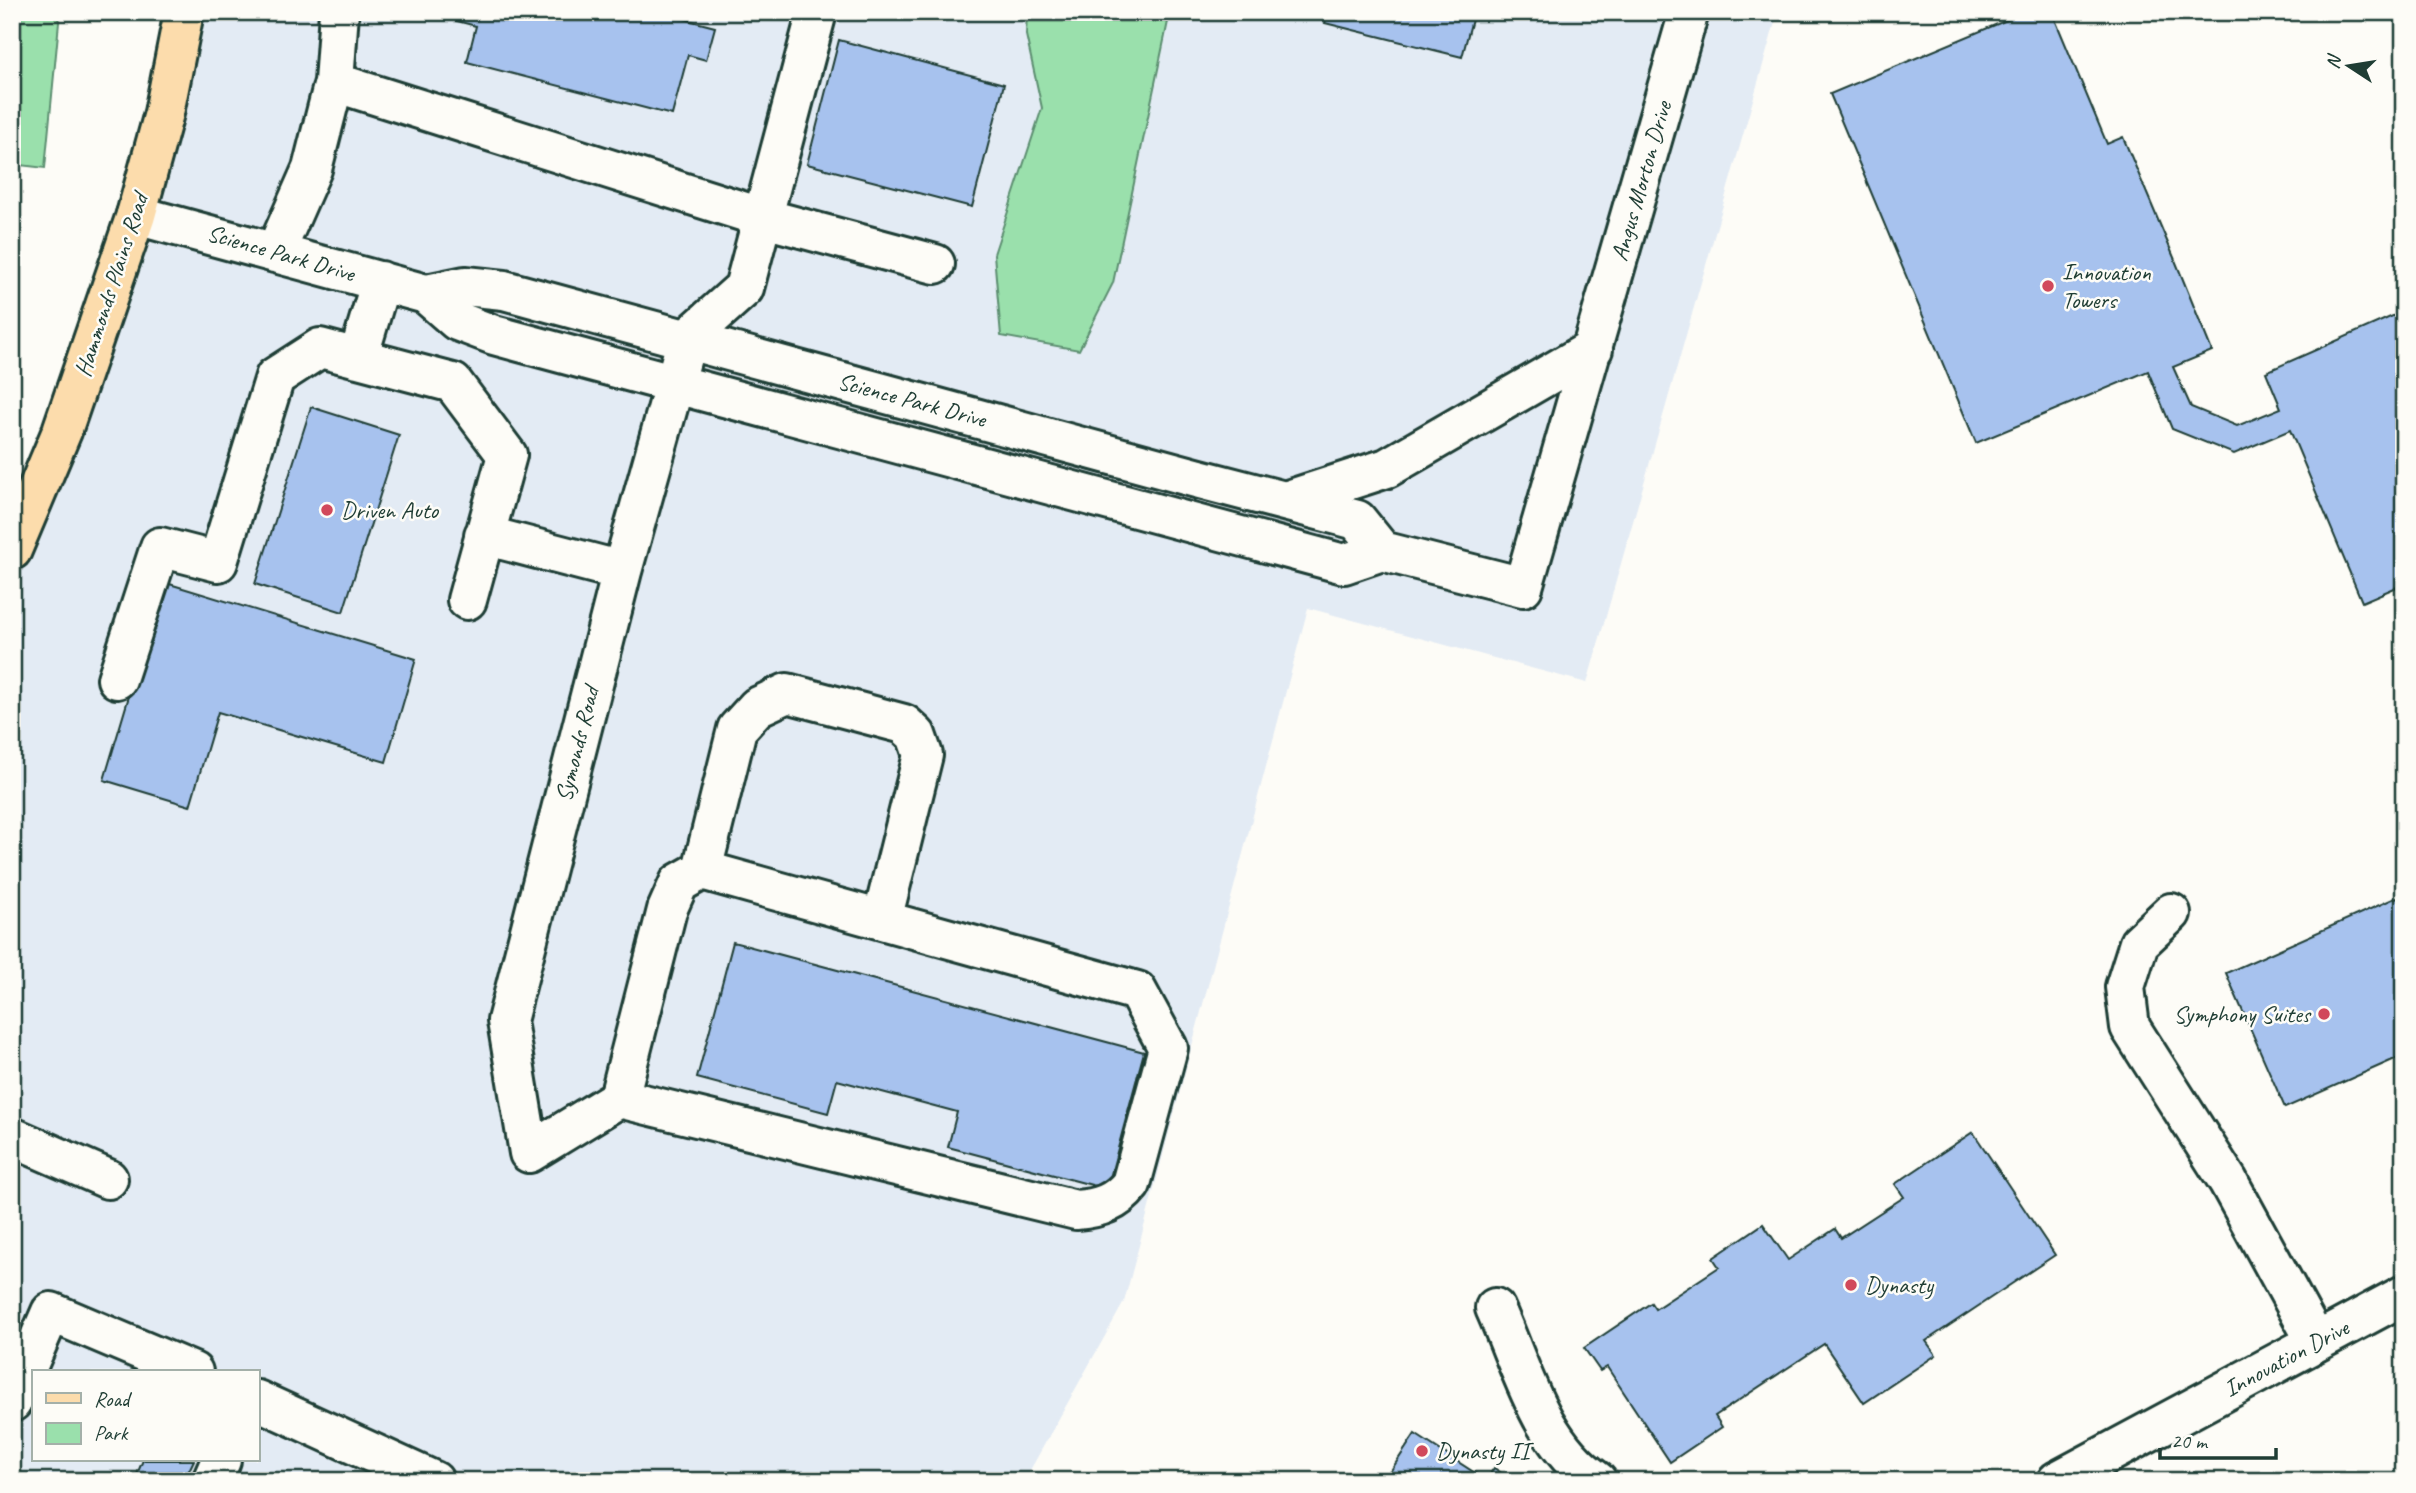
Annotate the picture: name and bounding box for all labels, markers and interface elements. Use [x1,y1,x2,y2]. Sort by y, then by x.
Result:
north arrow [2314,32,2384,102]
text: N [2320,51,2347,71]
street label: Angus Morton Drive [1604,96,1679,264]
street label: Hammonds Plains Road [67,186,156,380]
street label: Science Park Drive [204,218,360,289]
place label: Innovation Towers [2062,257,2151,315]
marker: Innovation Towers [2040,278,2056,294]
street label: Science Park Drive [835,366,991,435]
place label: Driven Auto [341,495,440,525]
marker: Driven Auto [319,502,335,518]
street label: Symonds Road [548,680,607,805]
place label: Symphony Suites [2173,999,2312,1029]
marker: Symphony Suites [2316,1006,2332,1022]
place label: Dynasty [1865,1270,1935,1300]
marker: Dynasty [1843,1277,1859,1293]
street label: Innovation Drive [2218,1312,2356,1403]
legend [32,1370,259,1462]
text: Road [94,1386,133,1412]
scale bar [2160,1416,2276,1460]
text: Park [94,1420,129,1446]
text: 20 m [2171,1428,2209,1454]
place label: Dynasty II [1436,1436,1535,1466]
marker: Dynasty II [1414,1443,1430,1459]

